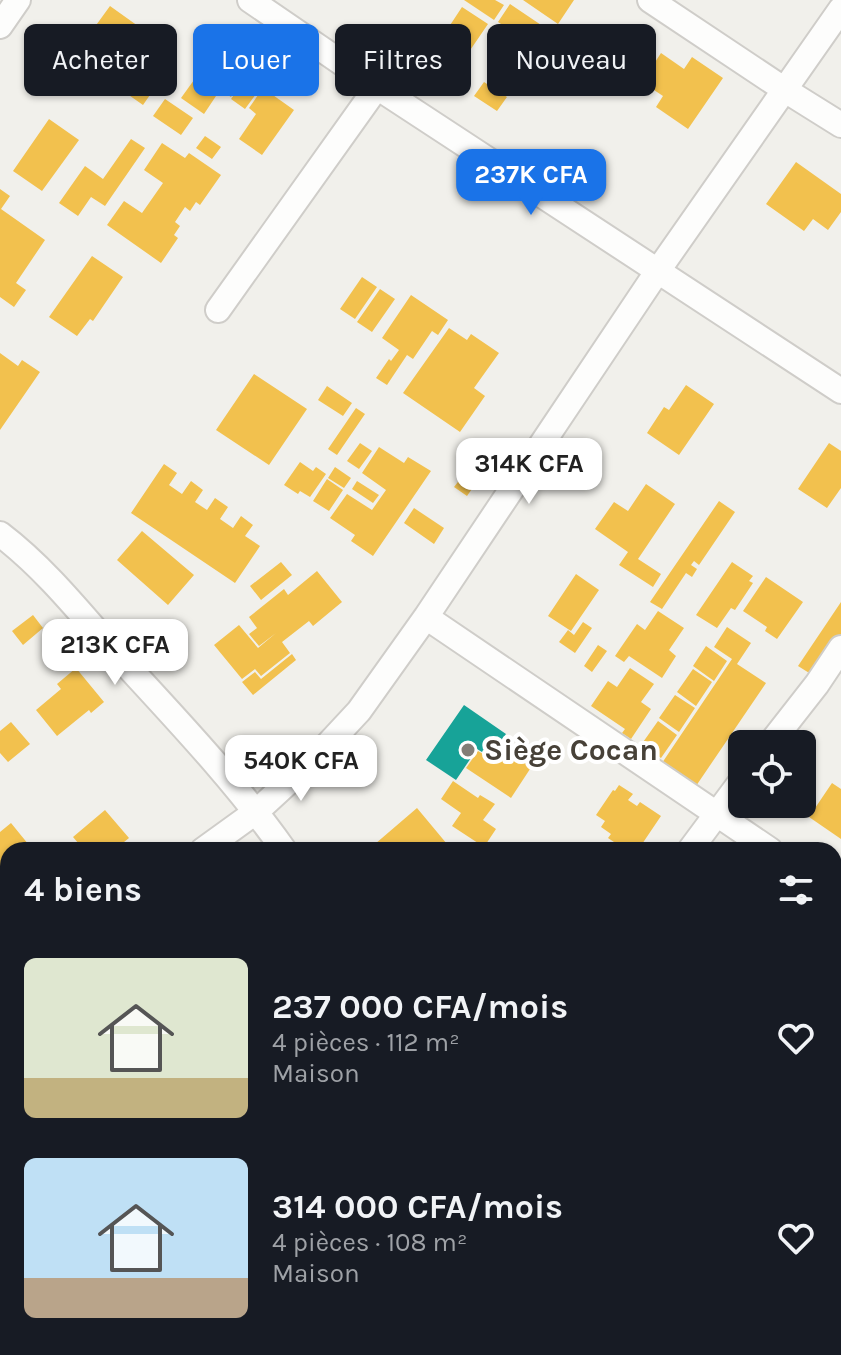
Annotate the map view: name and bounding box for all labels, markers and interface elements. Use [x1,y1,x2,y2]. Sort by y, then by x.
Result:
chip: Acheter [24,24,177,96]
chip: Louer [193,24,319,96]
chip: Filtres [335,24,471,96]
chip: Nouveau [487,24,656,96]
pin: 237K CFA [448,149,614,217]
text: 237K CFA [474,159,588,190]
pin: 314K CFA [446,438,612,506]
text: 314K CFA [474,448,584,479]
pin: 213K CFA [32,619,198,687]
text: 213K CFA [60,629,170,660]
map controls [728,730,816,818]
button: locate [728,730,816,818]
place label: Siège Cocan [484,732,658,768]
pin: 540K CFA [218,735,384,803]
marker: Siège Cocan [459,741,477,759]
text: 540K CFA [243,745,359,776]
icon: filters [774,868,818,912]
text: 4 biens [24,870,142,910]
text: 237 000 CFA/mois [272,987,568,1027]
icon: home [88,990,184,1086]
icon: heart [774,1016,818,1060]
text: 4 pièces · 112 m² [272,1027,460,1058]
text: Maison [272,1058,360,1089]
text: 314 000 CFA/mois [272,1187,563,1227]
icon: home [88,1190,184,1286]
icon: heart [774,1216,818,1260]
text: 4 pièces · 108 m² [272,1227,467,1258]
text: Maison [272,1258,360,1289]

